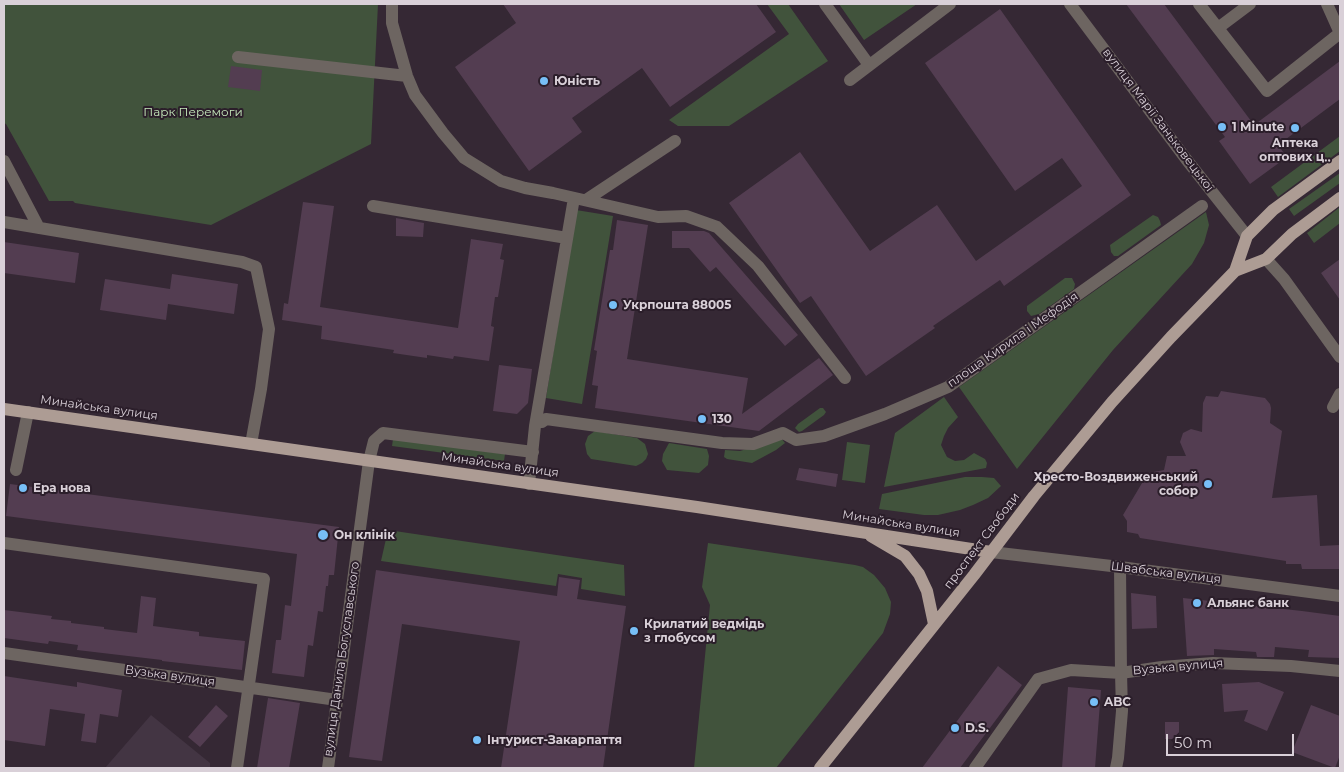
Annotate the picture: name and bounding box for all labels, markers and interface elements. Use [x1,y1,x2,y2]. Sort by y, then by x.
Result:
street label: вулиця Марії Заньковецької [1099,46,1217,194]
place label: Юність [554,74,600,88]
marker: Юність [538,75,550,87]
park label: Парк Перемоги [143,105,243,119]
place label: 1 Minute [1232,120,1284,134]
marker: 1 Minute [1216,121,1228,133]
marker: Аптека оптових ц‥ [1289,122,1301,134]
place label: Аптека оптових ц‥ [1259,136,1331,164]
street label: площа Кирила і Мефодія [945,289,1081,391]
place label: Укрпошта 88005 [623,298,731,312]
marker: Укрпошта 88005 [607,299,619,311]
street label: Минайська вулиця [39,393,159,423]
place label: 130 [712,412,732,426]
marker: 130 [696,413,708,425]
street label: Минайська вулиця [440,450,560,480]
place label: Хресто-Воздвиженський собор [1034,470,1198,498]
marker: Хресто-Воздвиженський собор [1202,478,1214,490]
place label: Ера нова [33,481,91,495]
marker: Ера нова [17,482,29,494]
street label: проспект Свободи [941,490,1023,592]
street label: Минайська вулиця [841,508,961,540]
marker: Он клінік [316,528,330,542]
place label: Он клінік [334,528,395,542]
street label: Швабська вулиця [1110,559,1222,587]
street label: вулиця Данила Богуславського [321,561,363,757]
place label: Альянс банк [1207,596,1289,610]
marker: Альянс банк [1191,597,1203,609]
place label: Крилатий ведмідь з глобусом [644,617,764,645]
marker: Крилатий ведмідь з глобусом [628,625,640,637]
street label: Вузька вулиця [1132,656,1224,678]
street label: Вузька вулиця [124,663,216,689]
place label: ABC [1104,695,1131,709]
marker: ABC [1088,696,1100,708]
place label: D.S. [965,721,989,735]
marker: D.S. [949,722,961,734]
scale bar [1169,724,1296,756]
place label: Інтурист-Закарпаття [487,733,622,747]
text: 50 m [1174,733,1212,752]
marker: Інтурист-Закарпаття [471,734,483,746]

